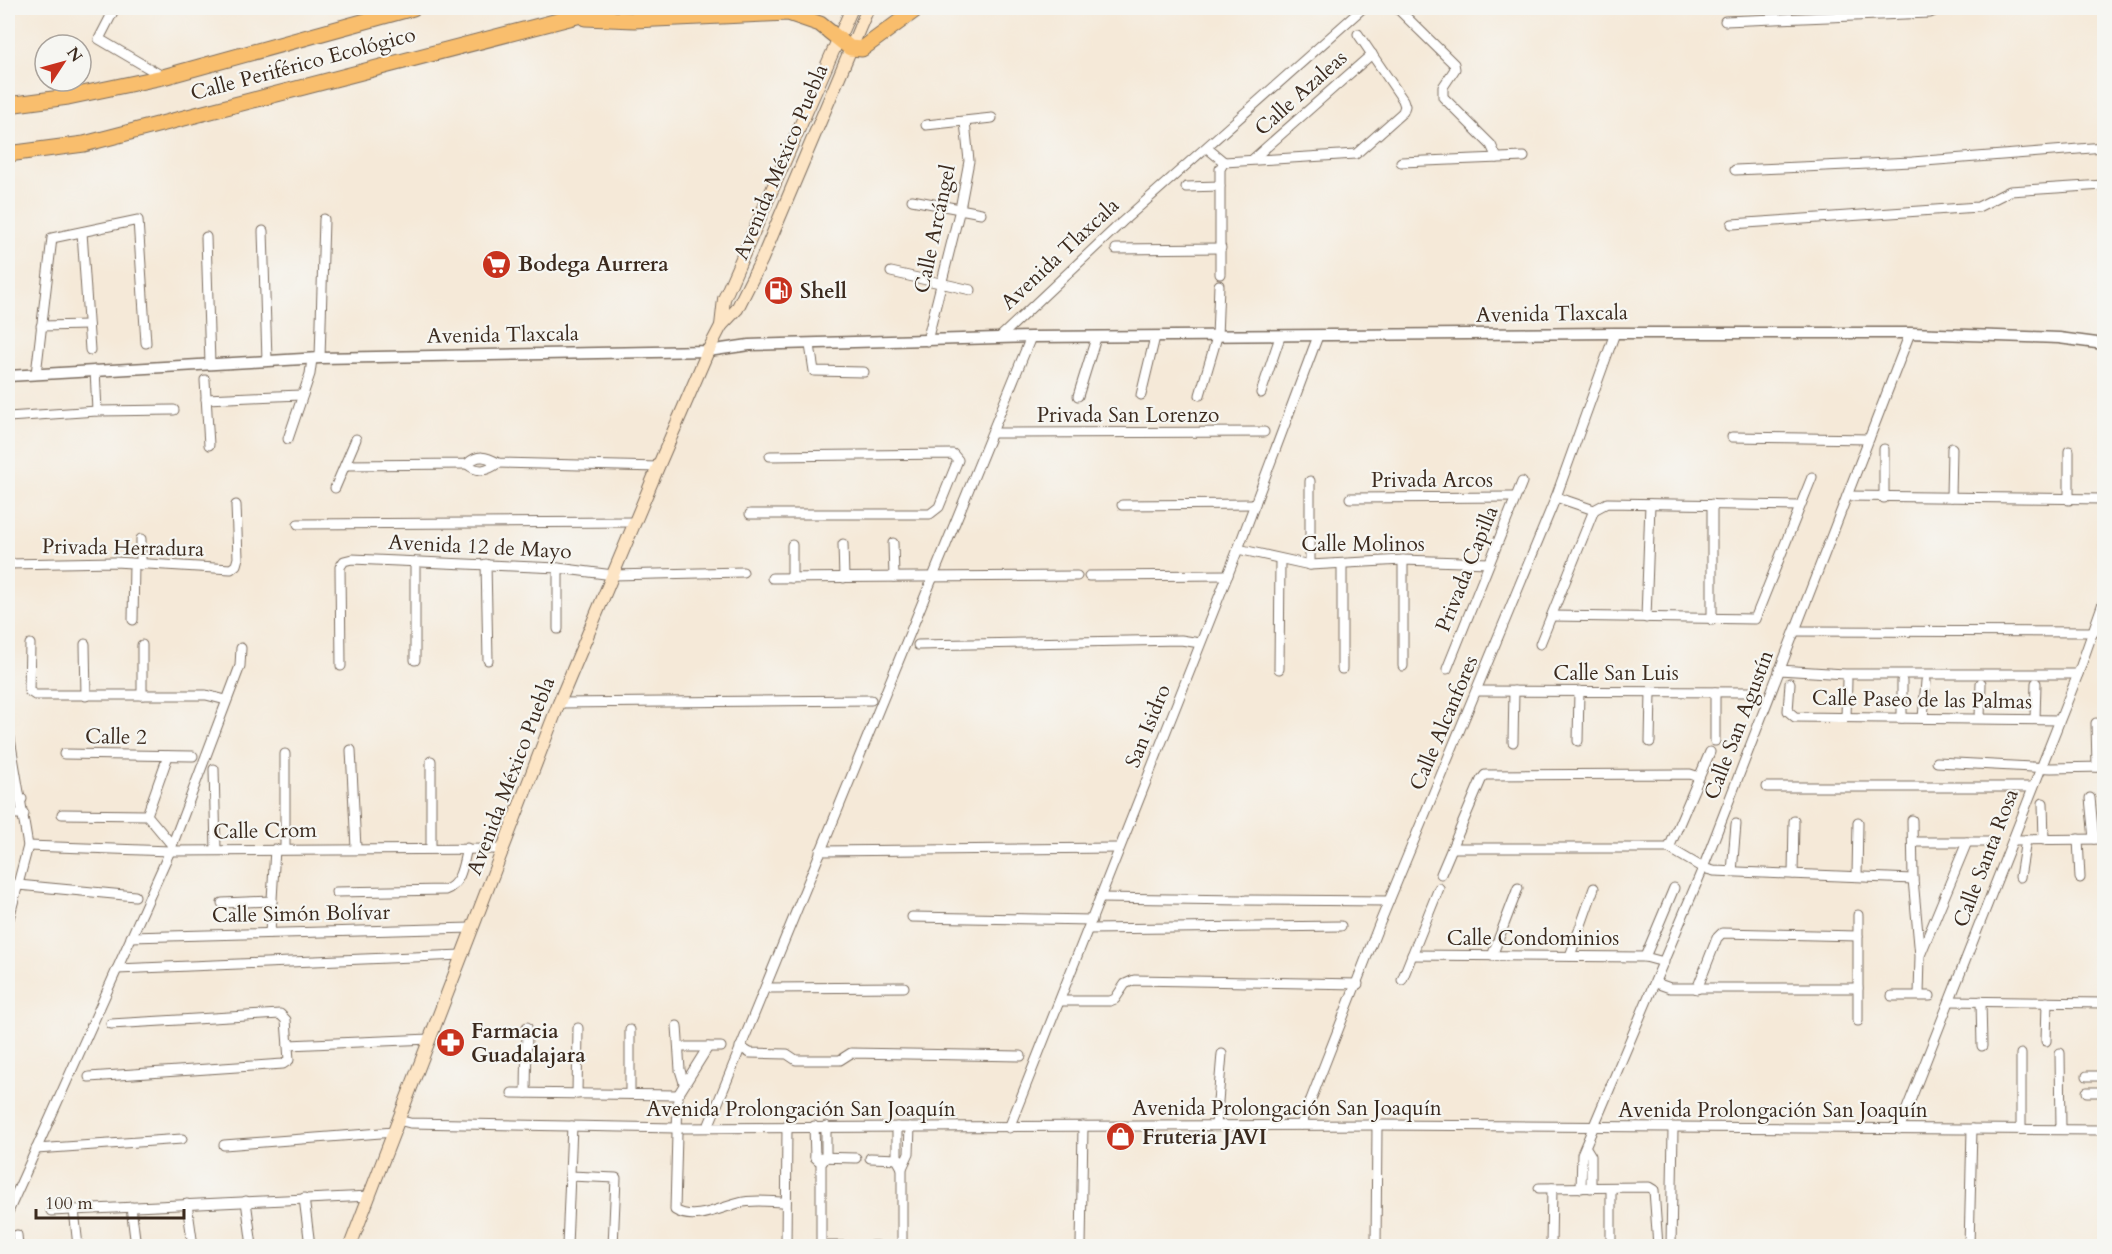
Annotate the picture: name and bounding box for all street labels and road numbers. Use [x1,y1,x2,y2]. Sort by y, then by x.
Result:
street label: Calle Periférico Ecológico [187,20,419,108]
street label: Calle Azaleas [1248,44,1354,142]
street label: Avenida México Puebla [727,60,835,264]
street label: Calle Arcángel [907,162,963,296]
street label: Avenida Tlaxcala [994,192,1126,316]
street label: Avenida Tlaxcala [1476,298,1628,330]
street label: Avenida Tlaxcala [427,319,579,351]
street label: Privada San Lorenzo [1037,401,1219,430]
street label: Privada Arcos [1371,466,1493,495]
street label: Privada Capilla [1429,502,1505,636]
street label: Avenida 12 de Mayo [388,528,572,566]
street label: Calle Molinos [1301,530,1425,559]
street label: Privada Herradura [42,532,204,564]
street label: Calle San Agustín [1697,646,1781,804]
street label: Calle Alcanfores [1403,651,1485,795]
street label: Calle San Luis [1553,659,1679,688]
street label: Avenida México Puebla [460,673,562,879]
street label: San Isidro [1118,680,1178,772]
street label: Calle Paseo de las Palmas [1812,684,2032,716]
street label: Calle 2 [85,722,147,752]
street label: Calle Santa Rosa [1946,785,2026,931]
street label: Calle Crom [213,816,317,846]
street label: Calle Simón Bolívar [212,898,391,930]
street label: Calle Condominios [1447,924,1619,953]
street label: Avenida Prolongación San Joaquín [1132,1094,1442,1123]
street label: Avenida Prolongación San Joaquín [646,1095,956,1124]
street label: Avenida Prolongación San Joaquín [1618,1096,1928,1125]

